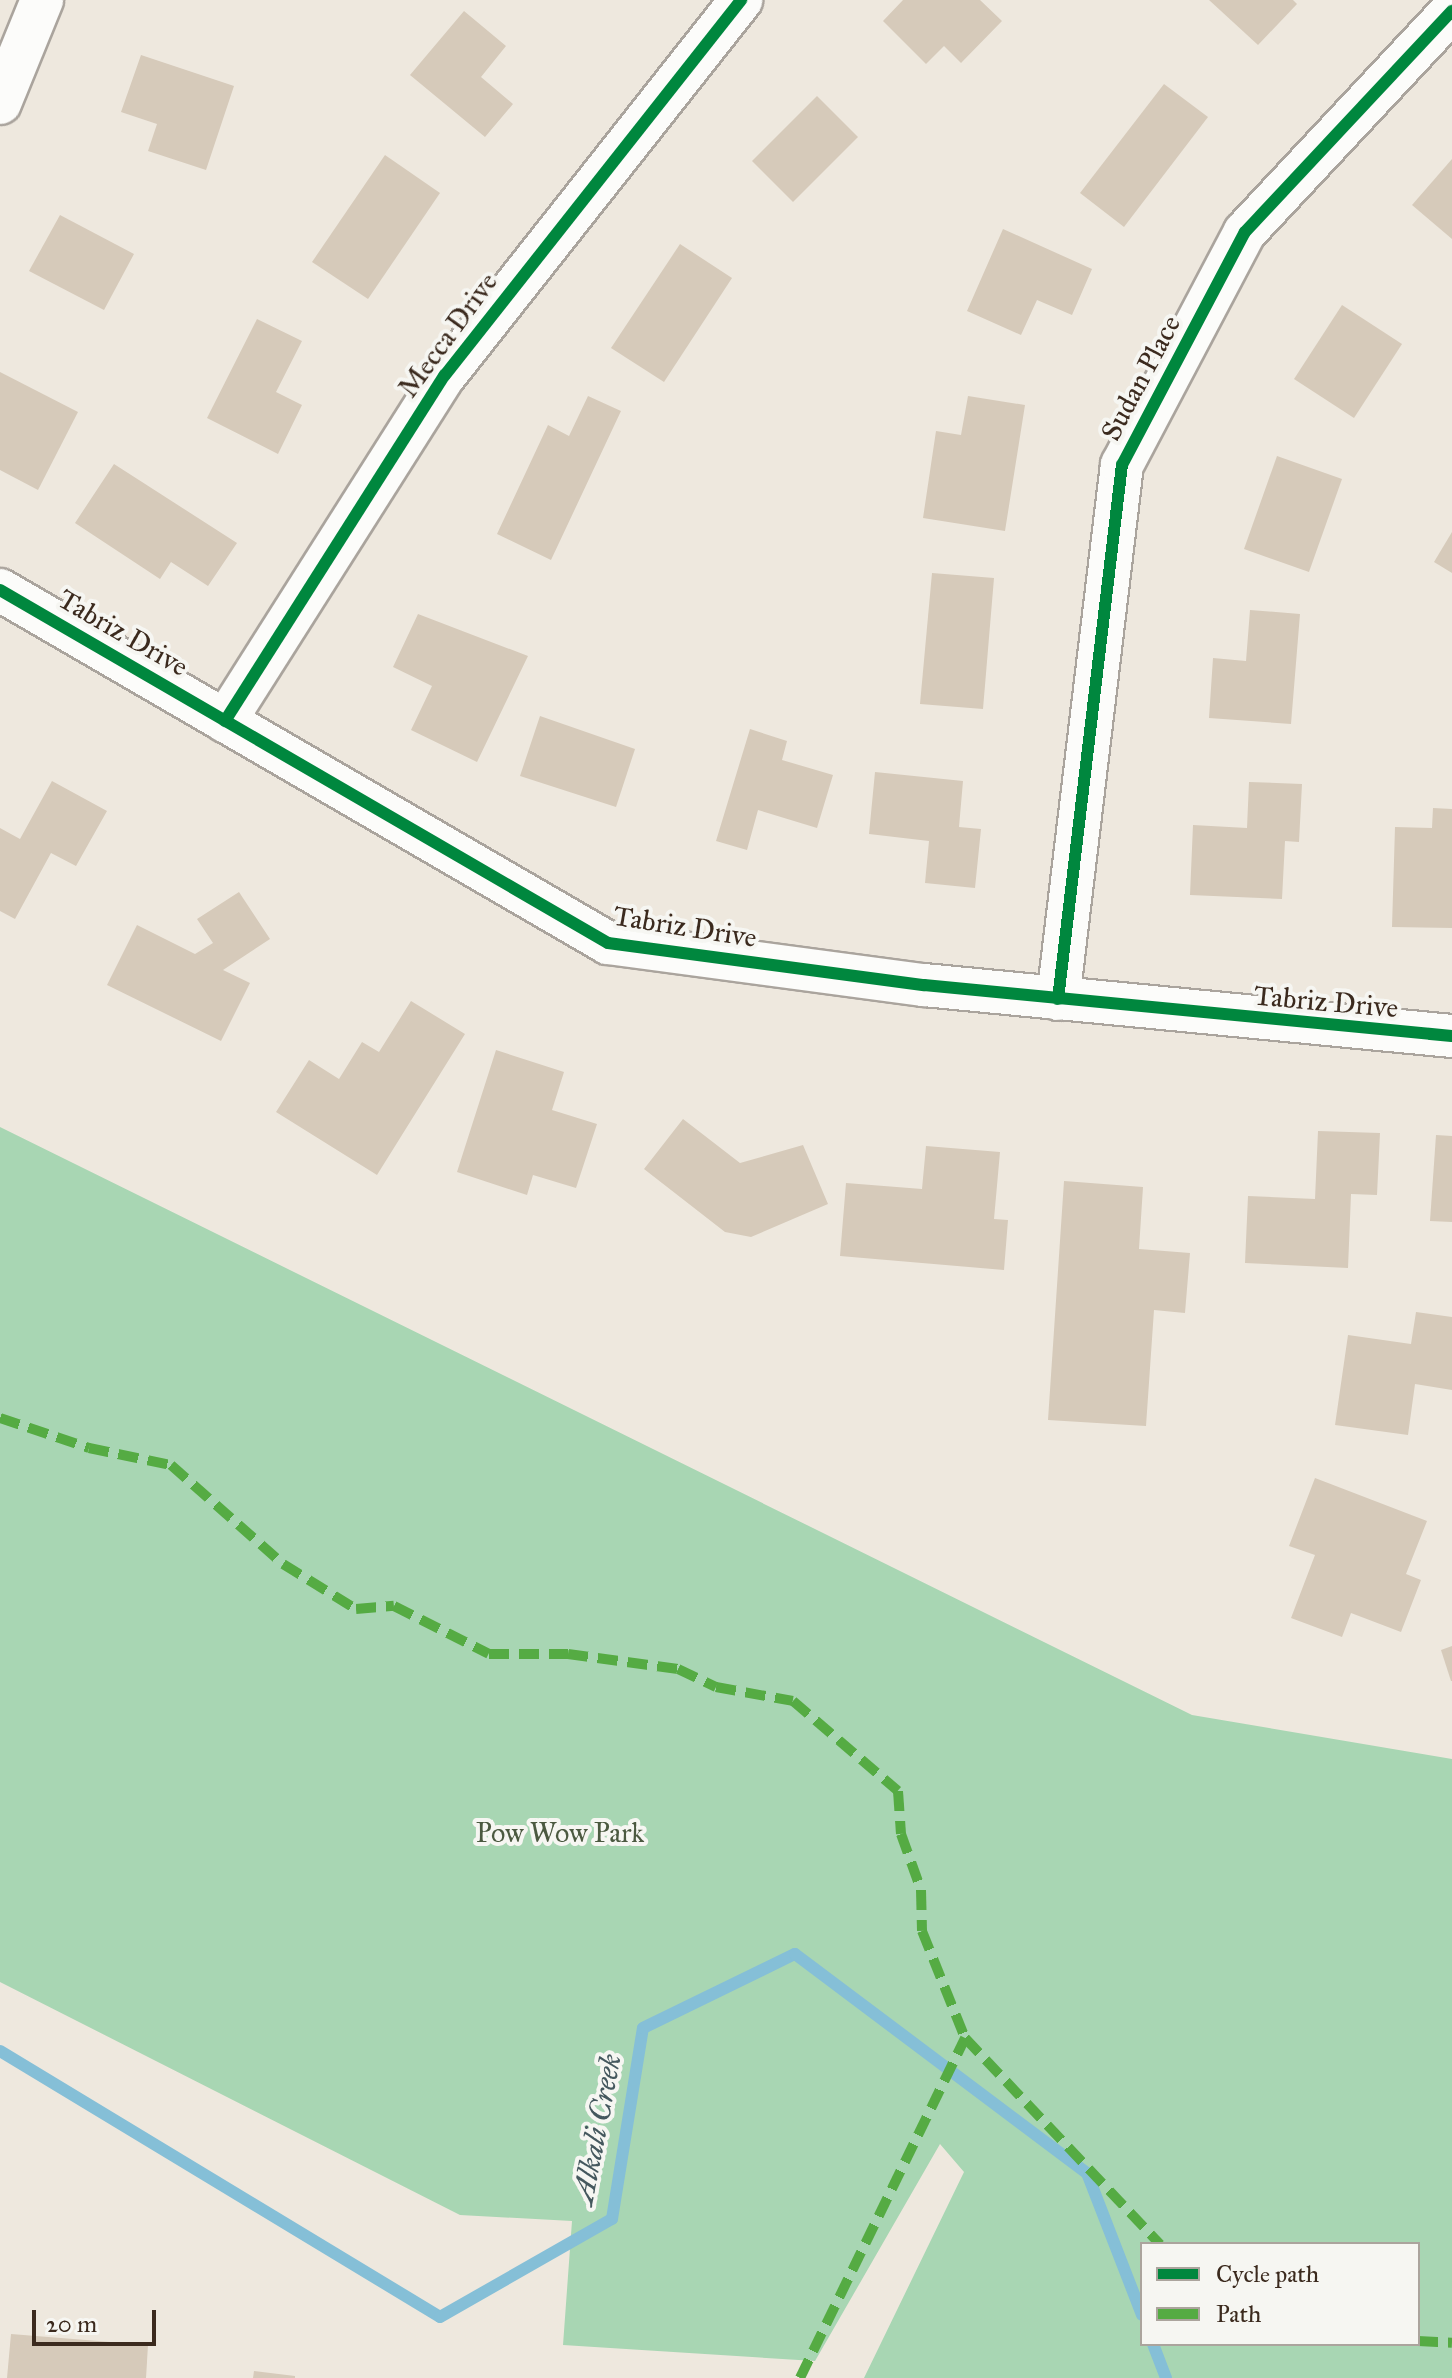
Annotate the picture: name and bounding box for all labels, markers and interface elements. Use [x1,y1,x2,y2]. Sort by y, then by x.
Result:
street label: Mecca Drive [391,266,505,404]
street label: Sudan Place [1094,310,1188,446]
street label: Tabriz Drive [52,582,194,684]
street label: Tabriz Drive [611,899,759,955]
street label: Tabriz Drive [1252,979,1400,1025]
park label: Pow Wow Park [476,1816,644,1850]
water label: Alkali Creek [565,2051,629,2207]
legend [1140,2242,1420,2346]
text: Cycle path [1216,2259,1319,2289]
scale bar [36,2294,160,2344]
text: Path [1216,2299,1261,2329]
text: 20 m [46,2309,97,2339]

